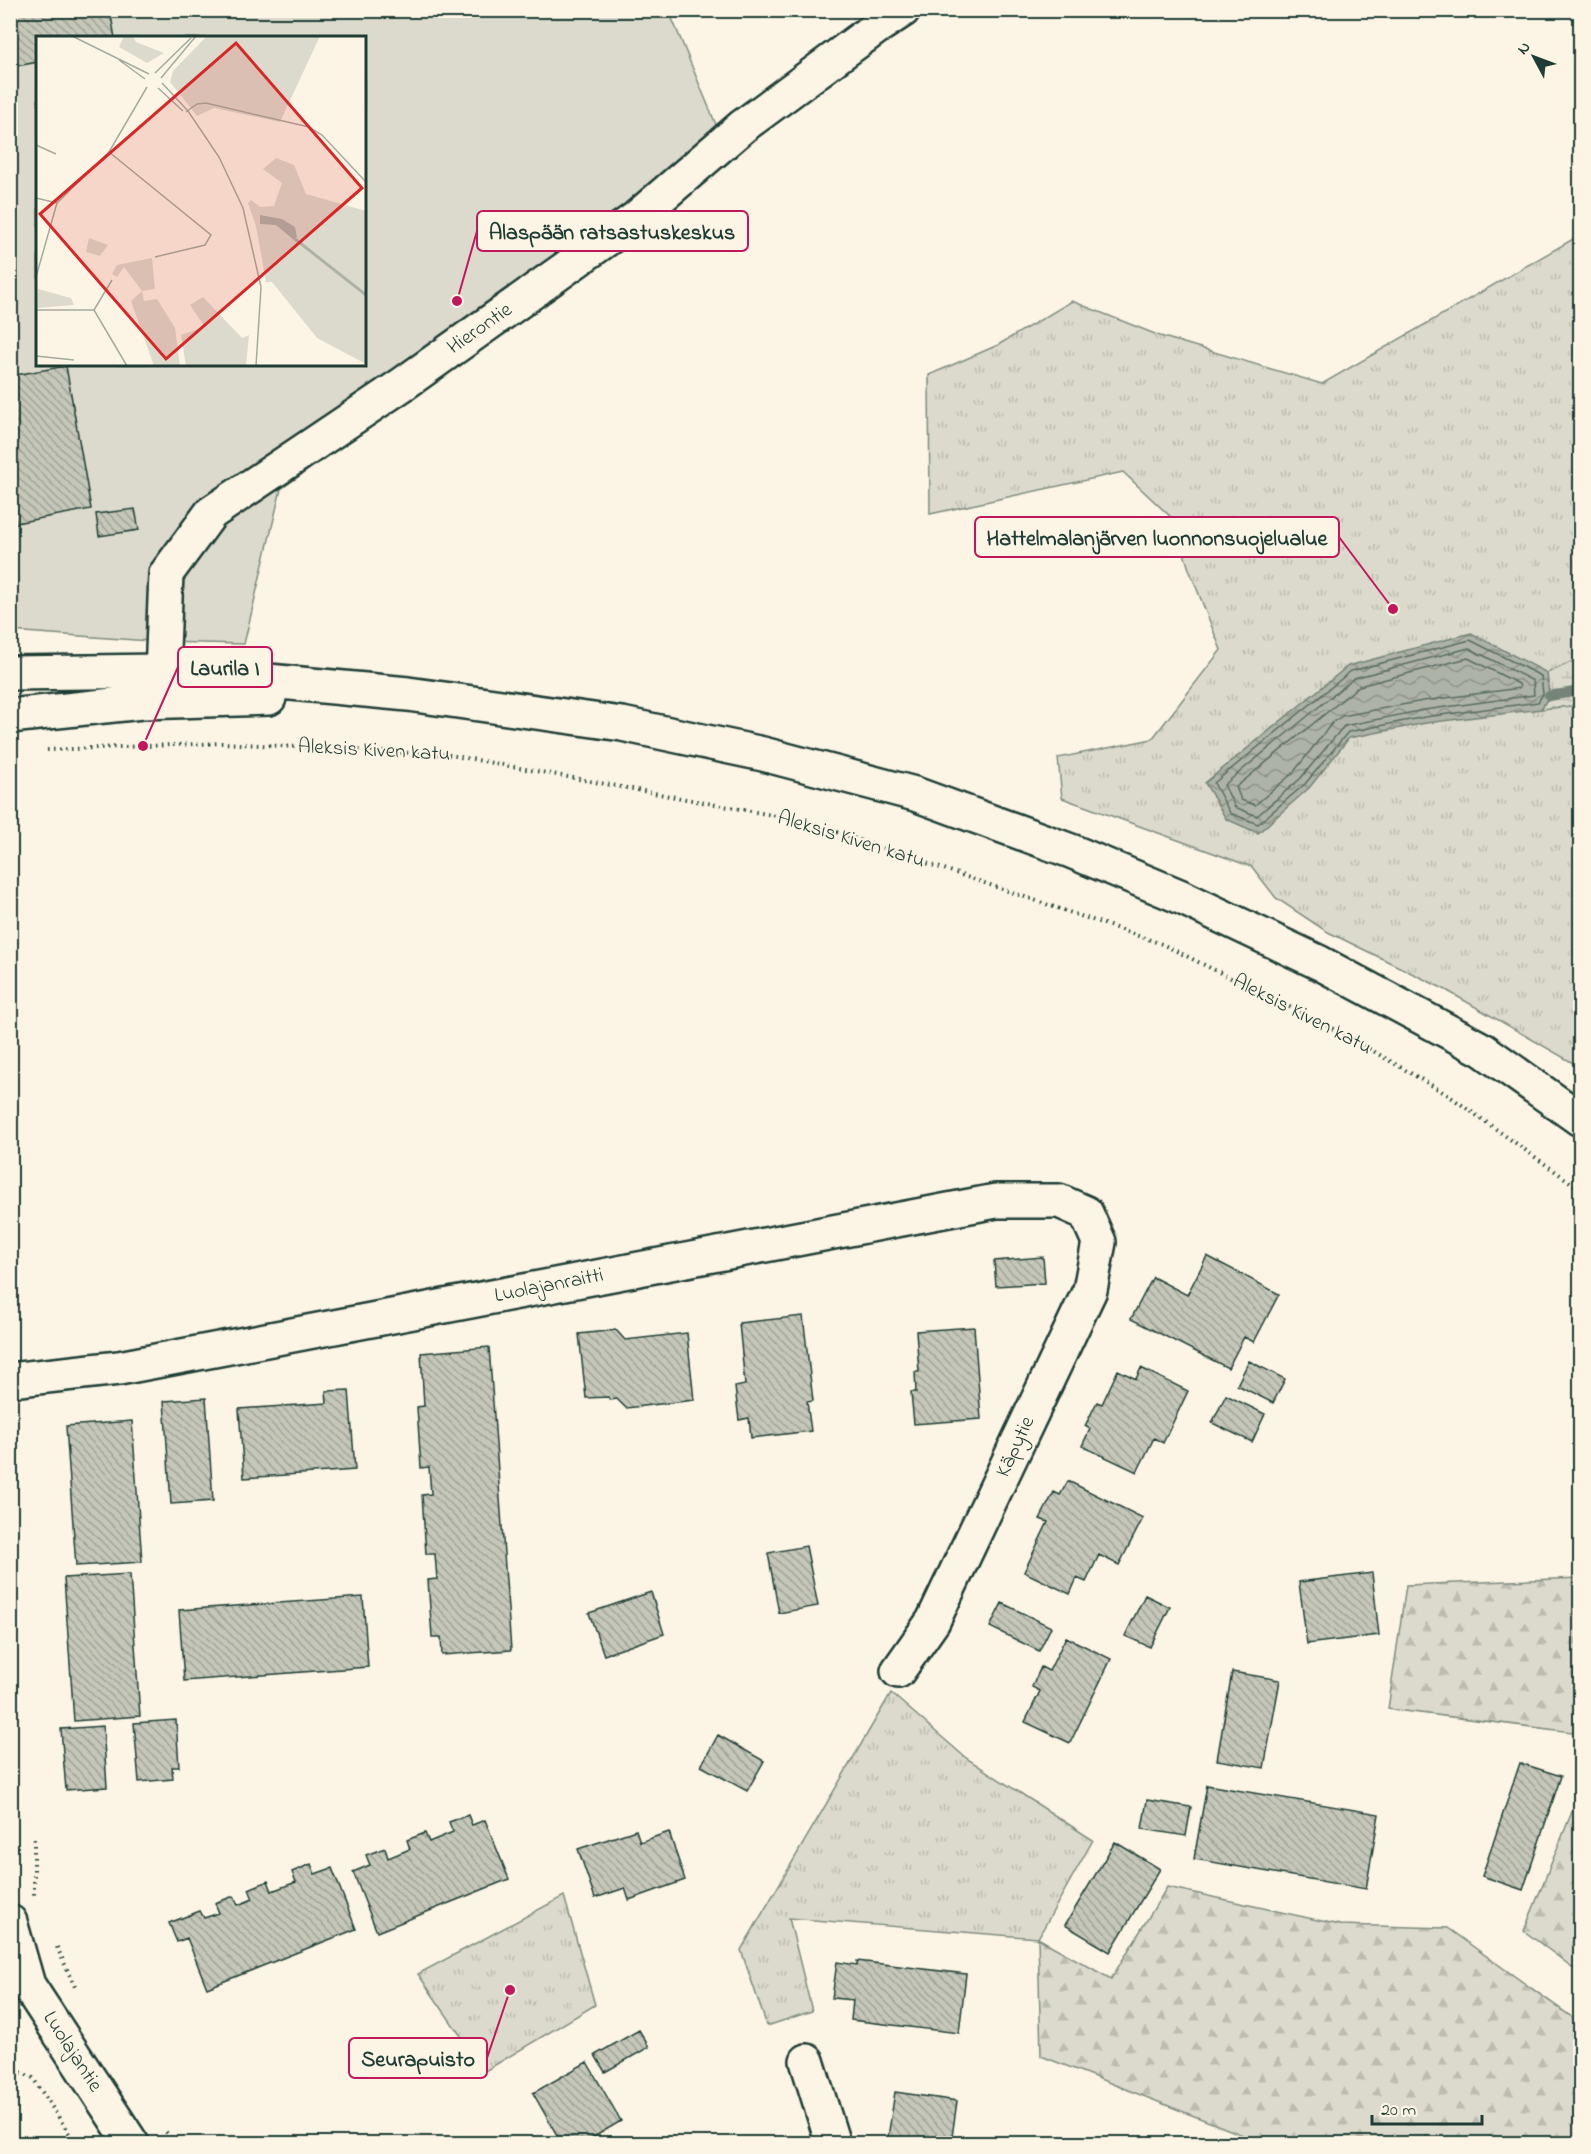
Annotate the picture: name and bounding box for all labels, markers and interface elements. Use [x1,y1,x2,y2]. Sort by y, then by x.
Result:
north arrow [1504,27,1564,87]
inset map [36,36,366,366]
text: N [1512,36,1537,60]
callout: Alaspään ratsastuskeskus [477,211,748,251]
text: Alaspään ratsastuskeskus [489,218,735,250]
street label: Hierontie [441,295,519,362]
callout: Hattelmalanjärven luonnonsuojelualue [975,517,1339,557]
text: Hattelmalanjärven luonnonsuojelualue [987,524,1329,556]
callout: Laurila I [178,647,272,687]
text: Laurila I [190,654,260,686]
street label: Aleksis Kiven katu [297,732,451,770]
street label: Aleksis Kiven katu [774,803,928,877]
street label: Aleksis Kiven katu [1227,967,1377,1063]
street label: Luolajanraitti [492,1261,606,1311]
street label: Käpytie [989,1411,1045,1483]
street label: Luolajantie [35,2006,110,2099]
callout: Seurapuisto [349,2038,487,2078]
text: Seurapuisto [361,2045,475,2077]
scale bar [1372,2088,1482,2126]
text: 20 m [1381,2098,1416,2124]

